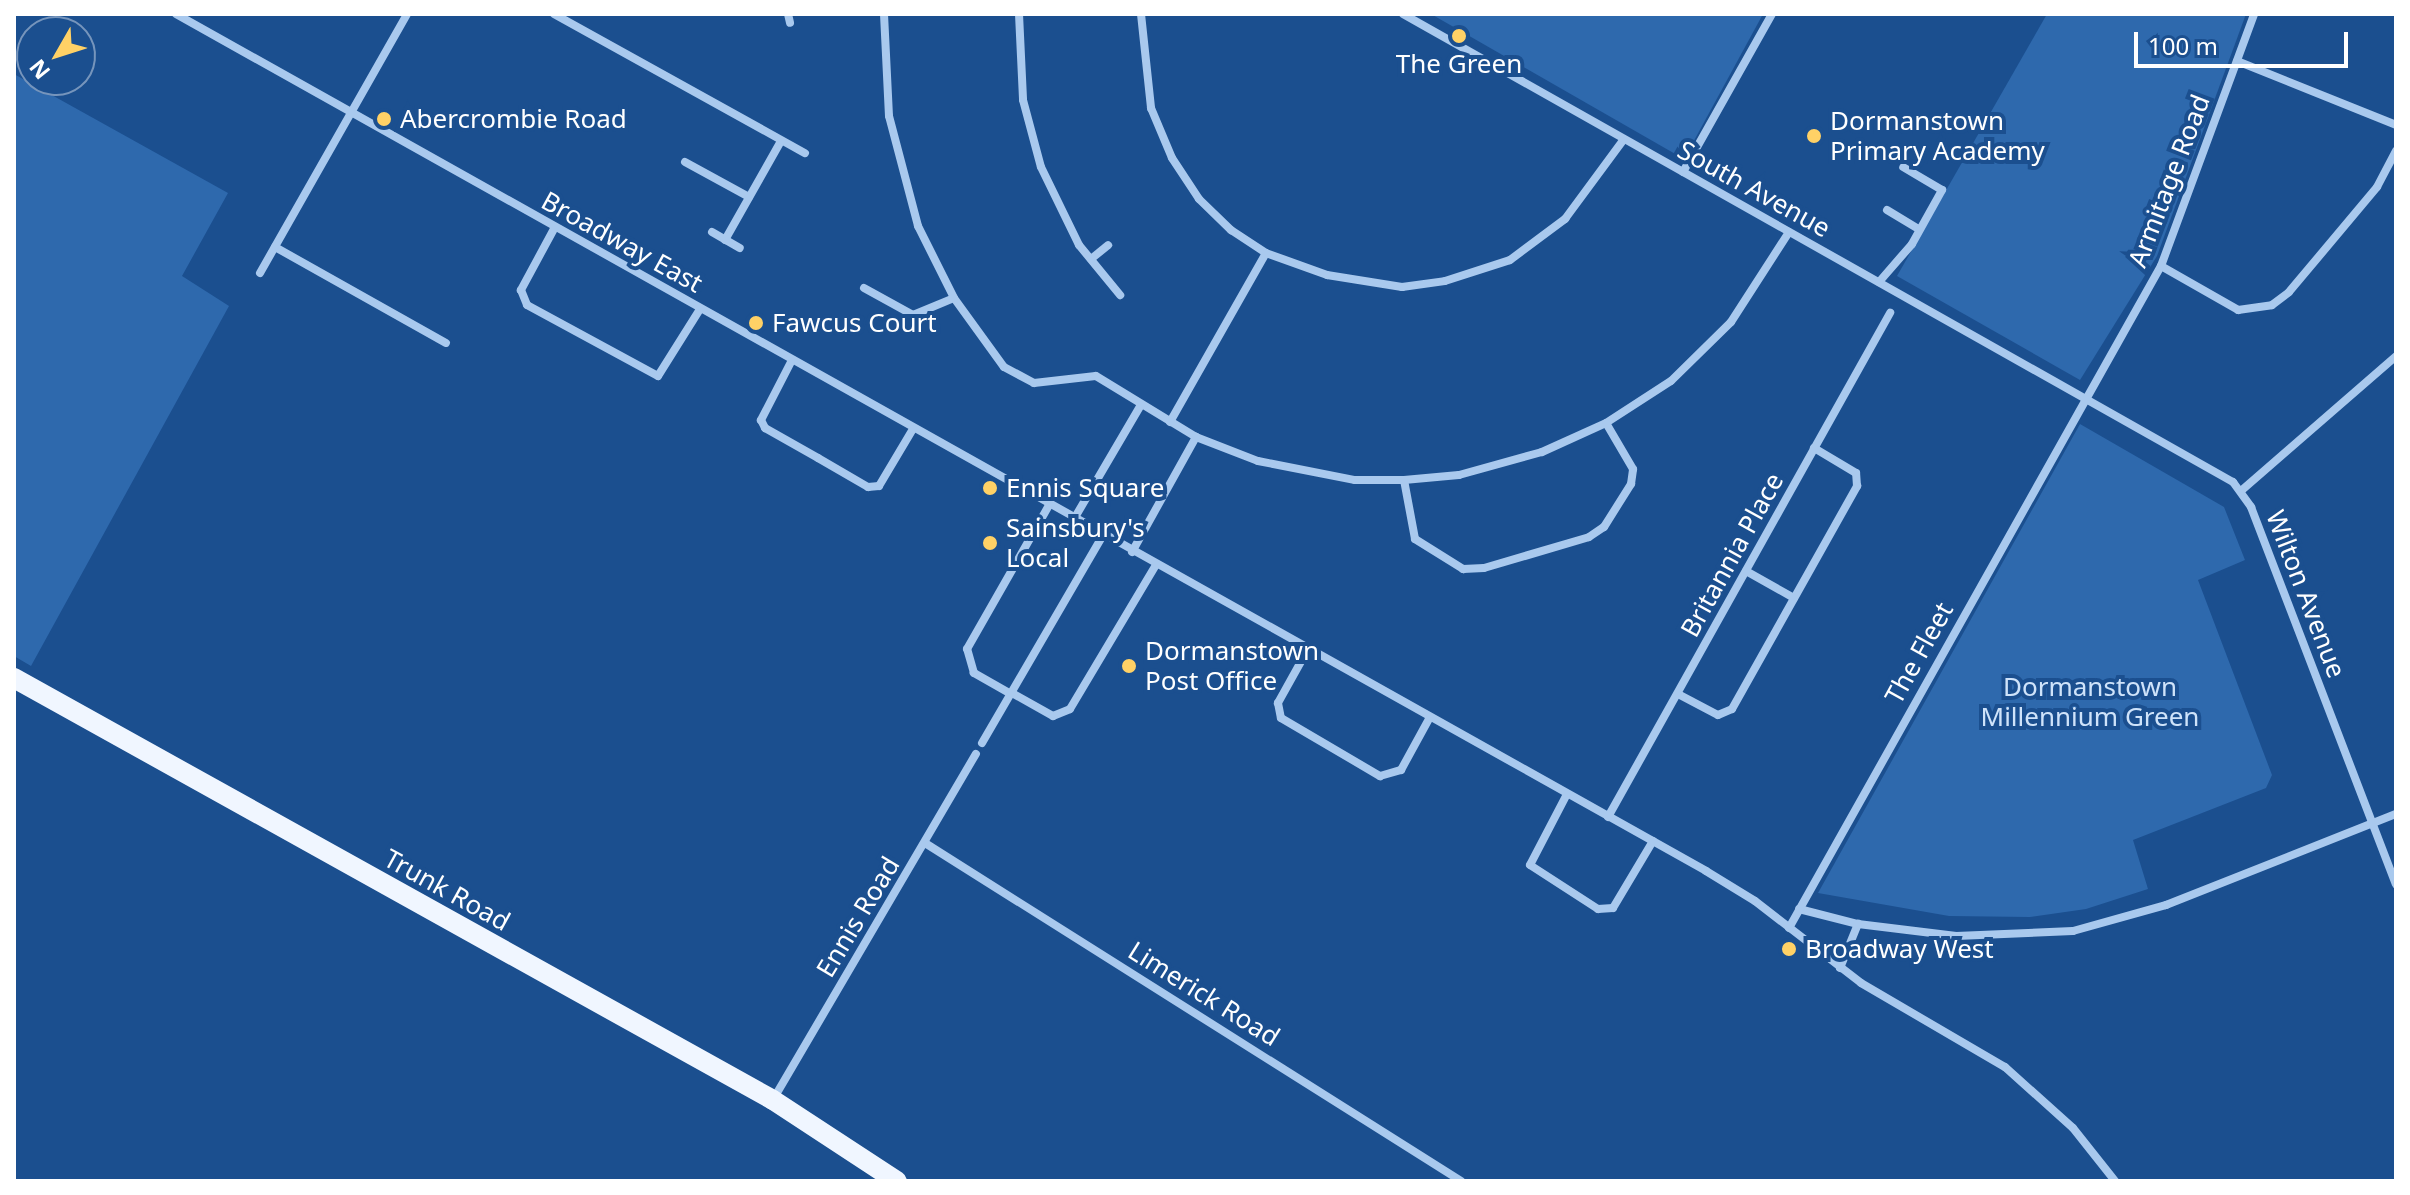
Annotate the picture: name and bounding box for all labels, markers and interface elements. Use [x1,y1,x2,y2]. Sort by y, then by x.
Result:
north arrow [16,16,96,96]
scale bar [2138,16,2352,66]
marker: The Green [1450,27,1468,45]
text: 100 m [2148,29,2218,62]
place label: The Green [1396,48,1522,80]
text: N [22,53,56,86]
street label: Armitage Road [2122,90,2216,272]
place label: Abercrombie Road [400,103,627,135]
place label: Dormanstown Primary Academy [1830,105,2045,166]
marker: Abercrombie Road [375,110,393,128]
marker: Dormanstown Primary Academy [1805,127,1823,145]
street label: South Avenue [1672,134,1836,244]
street label: Broadway East [536,185,708,299]
place label: Fawcus Court [772,307,937,339]
marker: Fawcus Court [747,314,765,332]
street label: Britannia Place [1674,468,1790,642]
place label: Ennis Square [1006,472,1164,504]
marker: Ennis Square [981,479,999,497]
street label: Wilton Avenue [2260,506,2352,682]
place label: Sainsbury's Local [1006,512,1145,574]
marker: Sainsbury's Local [981,534,999,552]
street label: The Fleet [1878,597,1960,709]
place label: Dormanstown Post Office [1145,635,1319,696]
marker: Dormanstown Post Office [1120,657,1138,675]
park label: Dormanstown Millennium Green [1981,671,2199,732]
street label: Trunk Road [379,843,515,937]
street label: Ennis Road [810,851,906,983]
place label: Broadway West [1805,933,1994,965]
street label: Limerick Road [1123,935,1285,1053]
marker: Broadway West [1780,940,1798,958]

